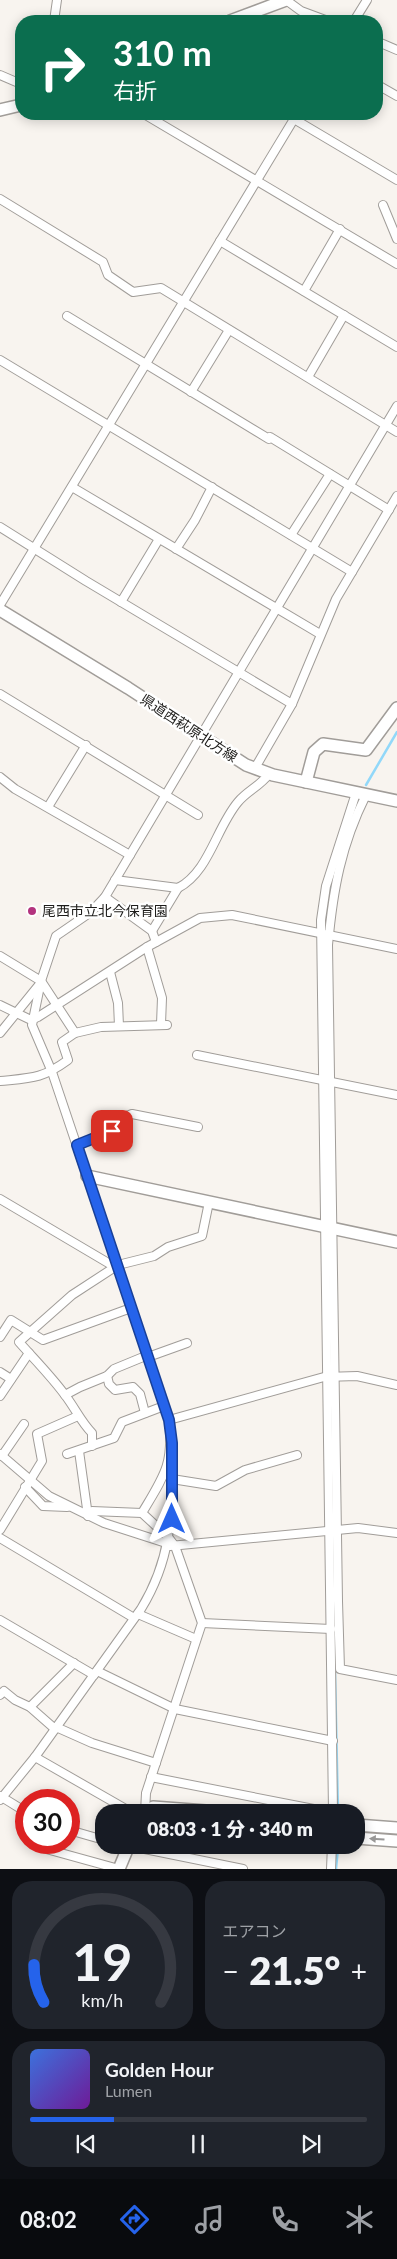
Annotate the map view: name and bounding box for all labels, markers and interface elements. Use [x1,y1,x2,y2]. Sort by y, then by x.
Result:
text: 310 m [113,31,212,73]
icon: right [30,35,95,100]
text: 右折 [113,77,157,104]
street label: 県道西萩原北方線 [138,690,241,765]
place label: 尾西市立北今保育園 [42,902,168,919]
marker: 尾西市立北今保育園 [26,905,38,917]
pin [91,1110,133,1152]
icon: arrive [98,1117,126,1145]
position arrow [145,1492,197,1544]
speed limit sign: 30 [15,1789,80,1854]
text: 08:03 · 1 分 · 340 m [147,1817,313,1840]
one-way arrow [368,1835,384,1843]
text: エアコン [223,1921,287,1940]
text: 19 [72,1930,132,1992]
text: 21.5° [249,1947,340,1993]
text: − [223,1954,239,1988]
text: + [351,1954,367,1988]
text: km/h [81,1989,123,2011]
text: Golden Hour [105,2058,214,2081]
text: Lumen [105,2081,152,2100]
icon: previous [72,2130,100,2158]
icon: pause [184,2130,212,2158]
icon: next [297,2130,325,2158]
icon: directions [117,2202,152,2237]
icon: music [192,2202,227,2237]
icon: phone [267,2202,302,2237]
icon: climate [342,2202,377,2237]
text: 08:02 [20,2206,77,2233]

